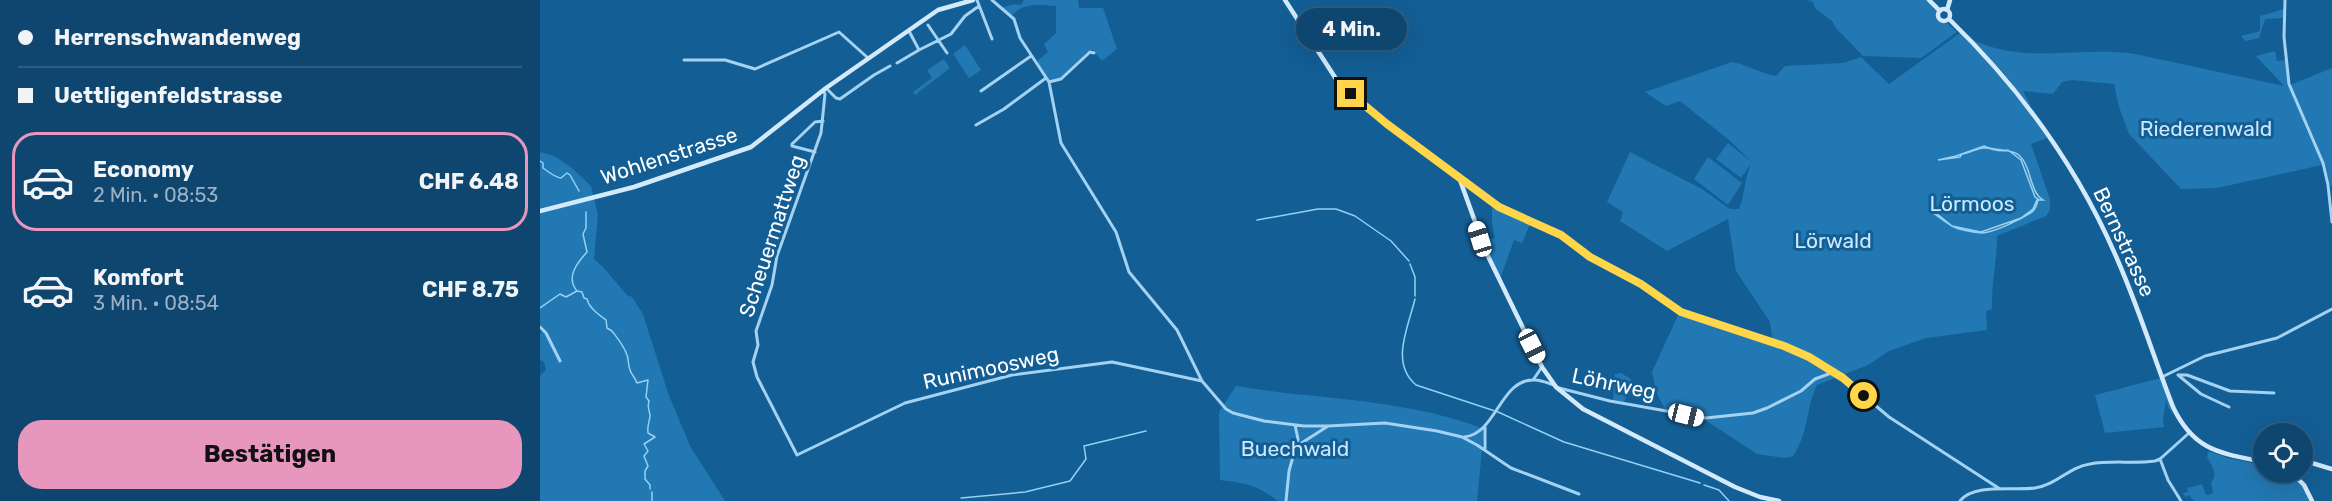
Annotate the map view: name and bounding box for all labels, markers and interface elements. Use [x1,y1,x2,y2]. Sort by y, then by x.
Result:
callout: 4 Min. [1296,7,1406,49]
text: 4 Min. [1322,17,1381,41]
text: Herrenschwandenweg [54,24,301,51]
route end [1337,80,1364,107]
text: Uettligenfeldstrasse [54,82,283,109]
park label: Riederenwald [2140,116,2272,141]
street label: Wohlenstrasse [597,122,740,189]
street label: Scheuermattweg [734,152,810,320]
icon: car [21,155,75,209]
text: Economy [93,156,194,183]
text: CHF 6.48 [419,168,519,195]
text: 2 Min. · 08:53 [93,183,218,207]
street label: Bernstrasse [2088,183,2161,301]
park label: Lörmoos [1929,191,2015,216]
car [1466,219,1494,259]
park label: Lörwald [1794,228,1872,253]
icon: car [21,263,75,317]
text: Komfort [93,264,184,291]
text: CHF 8.75 [422,276,519,303]
text: 3 Min. · 08:54 [93,291,219,315]
car [1516,326,1548,366]
street label: Runimoosweg [921,341,1061,394]
street label: Löhrweg [1570,362,1658,405]
route start [1850,382,1877,409]
car [1666,402,1706,428]
button: Bestätigen [18,420,522,489]
map controls [2253,423,2313,483]
button: locate [2253,423,2313,483]
park label: Buechwald [1241,436,1349,461]

